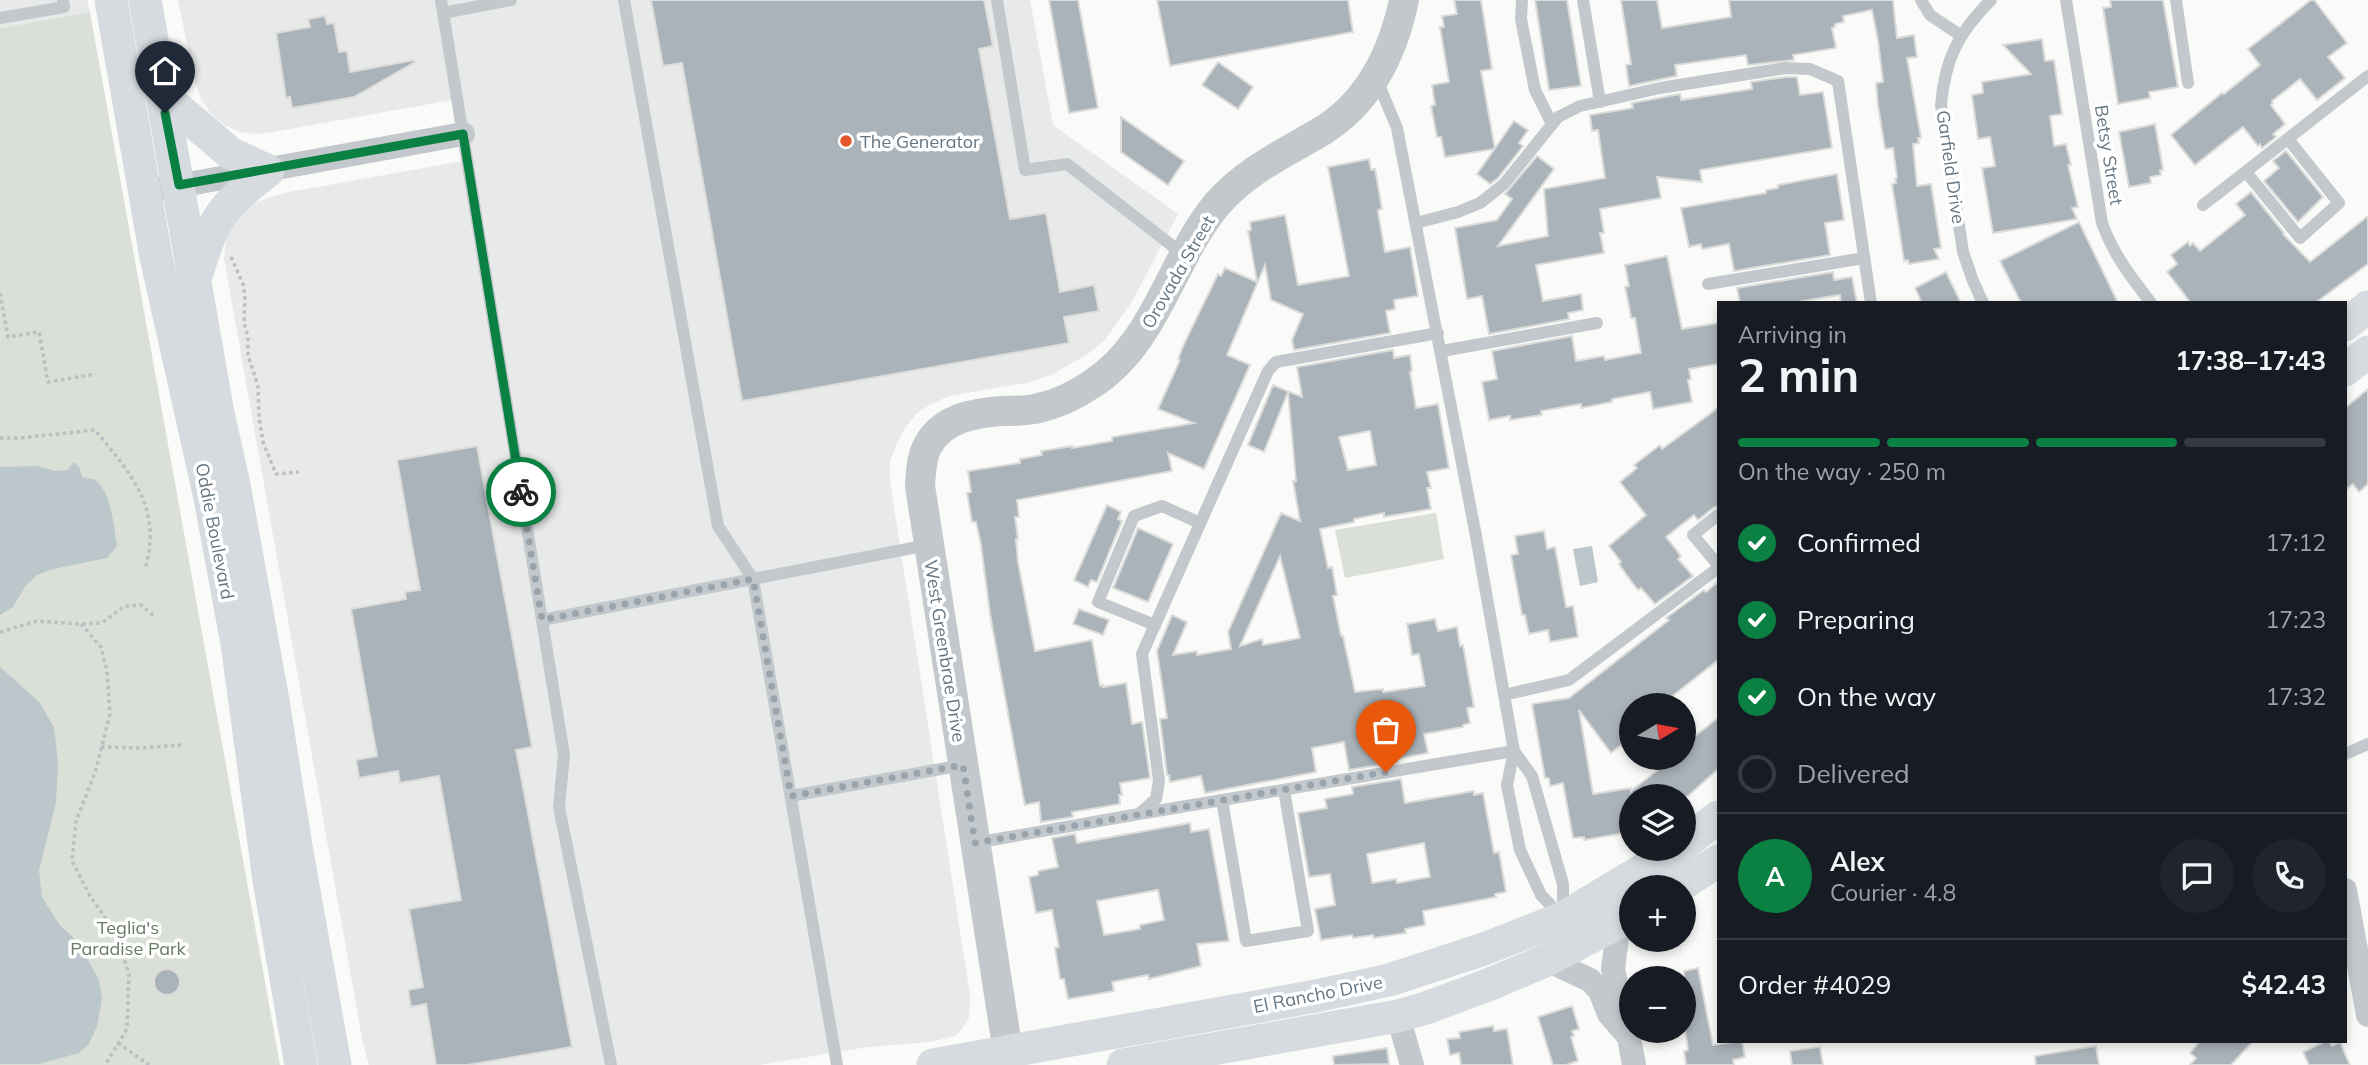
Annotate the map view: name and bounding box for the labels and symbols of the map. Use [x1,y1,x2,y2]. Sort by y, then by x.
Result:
pin [135,41,195,113]
street label: Betsy Street [2090,103,2128,207]
street label: Garfield Drive [1932,109,1970,225]
place label: The Generator [860,130,980,153]
marker: The Generator [838,133,854,149]
street label: Orovada Street [1136,211,1220,333]
courier [486,457,556,527]
street label: Oddie Boulevard [190,461,240,601]
street label: West Greenbrae Drive [919,558,971,744]
north arrow [1619,693,1696,770]
pin [1356,700,1416,772]
park label: Teglia's Paradise Park [70,916,187,960]
street label: El Rancho Drive [1251,970,1385,1018]

